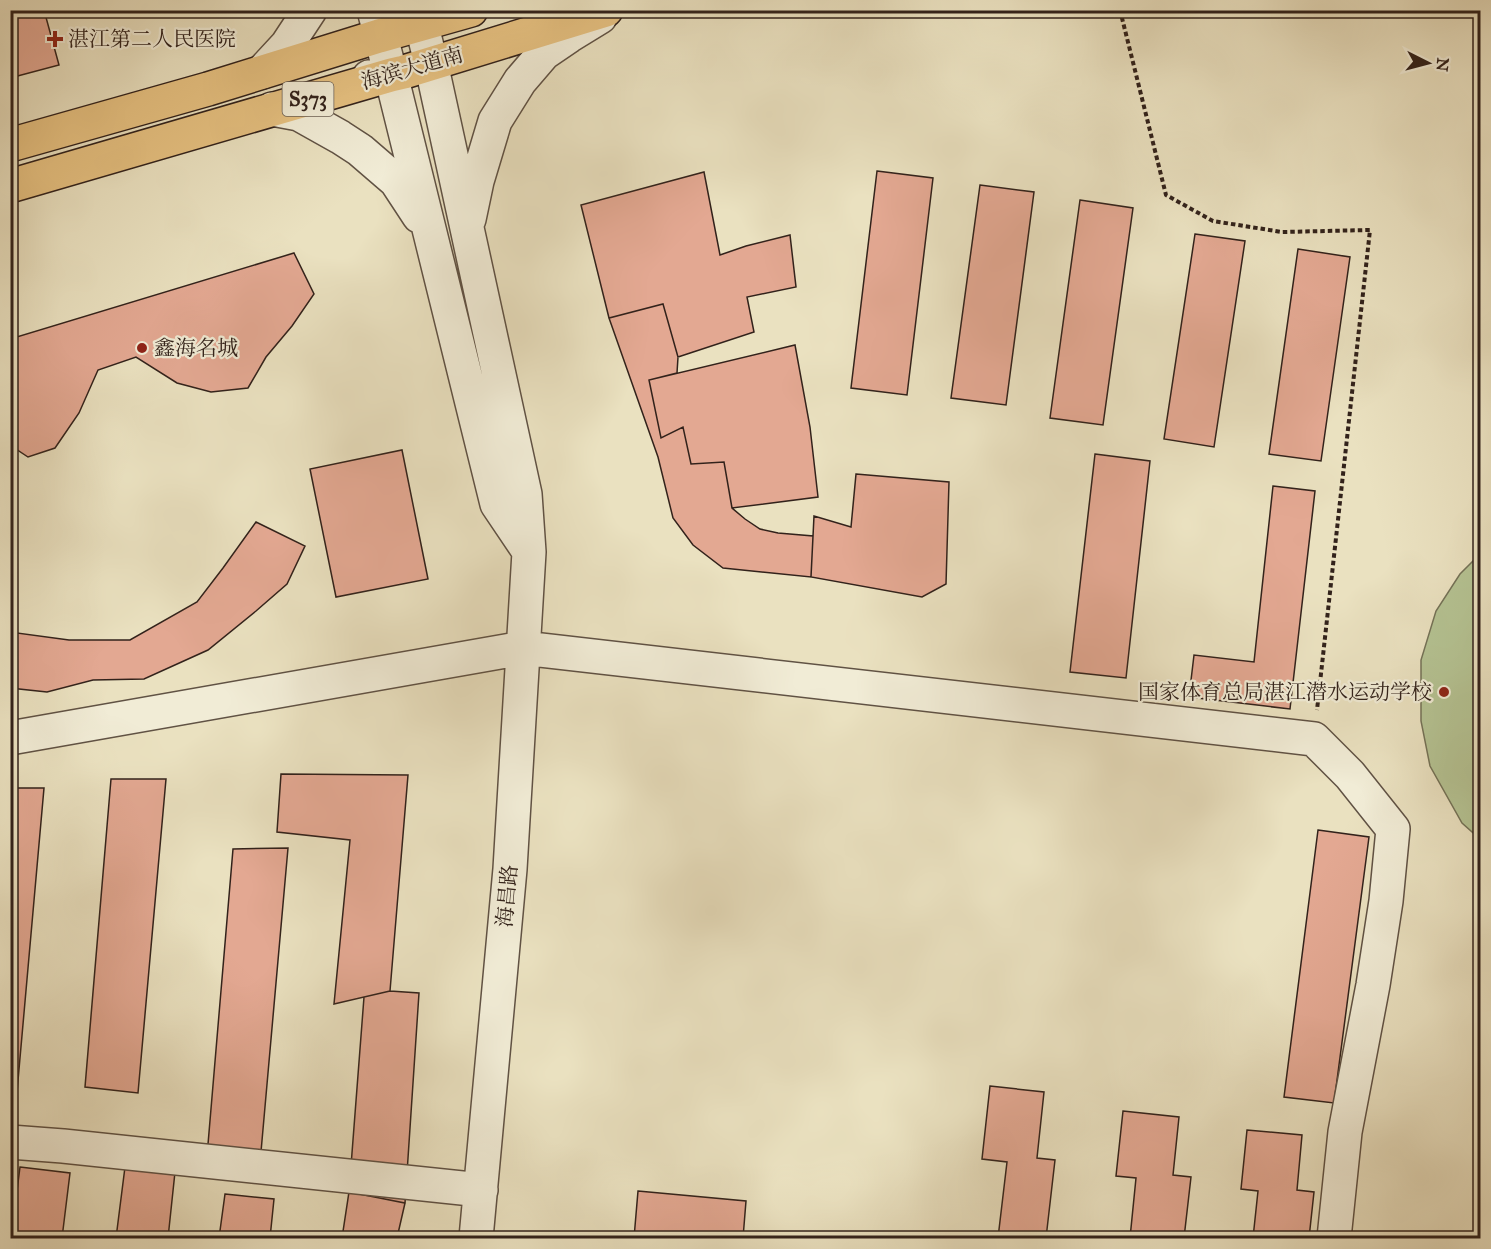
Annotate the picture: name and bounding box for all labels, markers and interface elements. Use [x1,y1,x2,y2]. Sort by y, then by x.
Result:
place label: 湛江第二人民医院 [68,26,236,52]
marker: 湛江第二人民医院 [46,30,64,48]
north arrow [1398,33,1458,93]
street label: 海滨大道南 [358,41,466,95]
text: N [1432,57,1453,73]
road number: S373 [282,82,334,116]
place label: 鑫海名城 [154,335,238,361]
marker: 鑫海名城 [135,341,149,355]
place label: 国家体育总局湛江潜水运动学校 [1138,679,1432,705]
marker: 国家体育总局湛江潜水运动学校 [1437,685,1451,699]
street label: 海昌路 [491,863,523,929]

